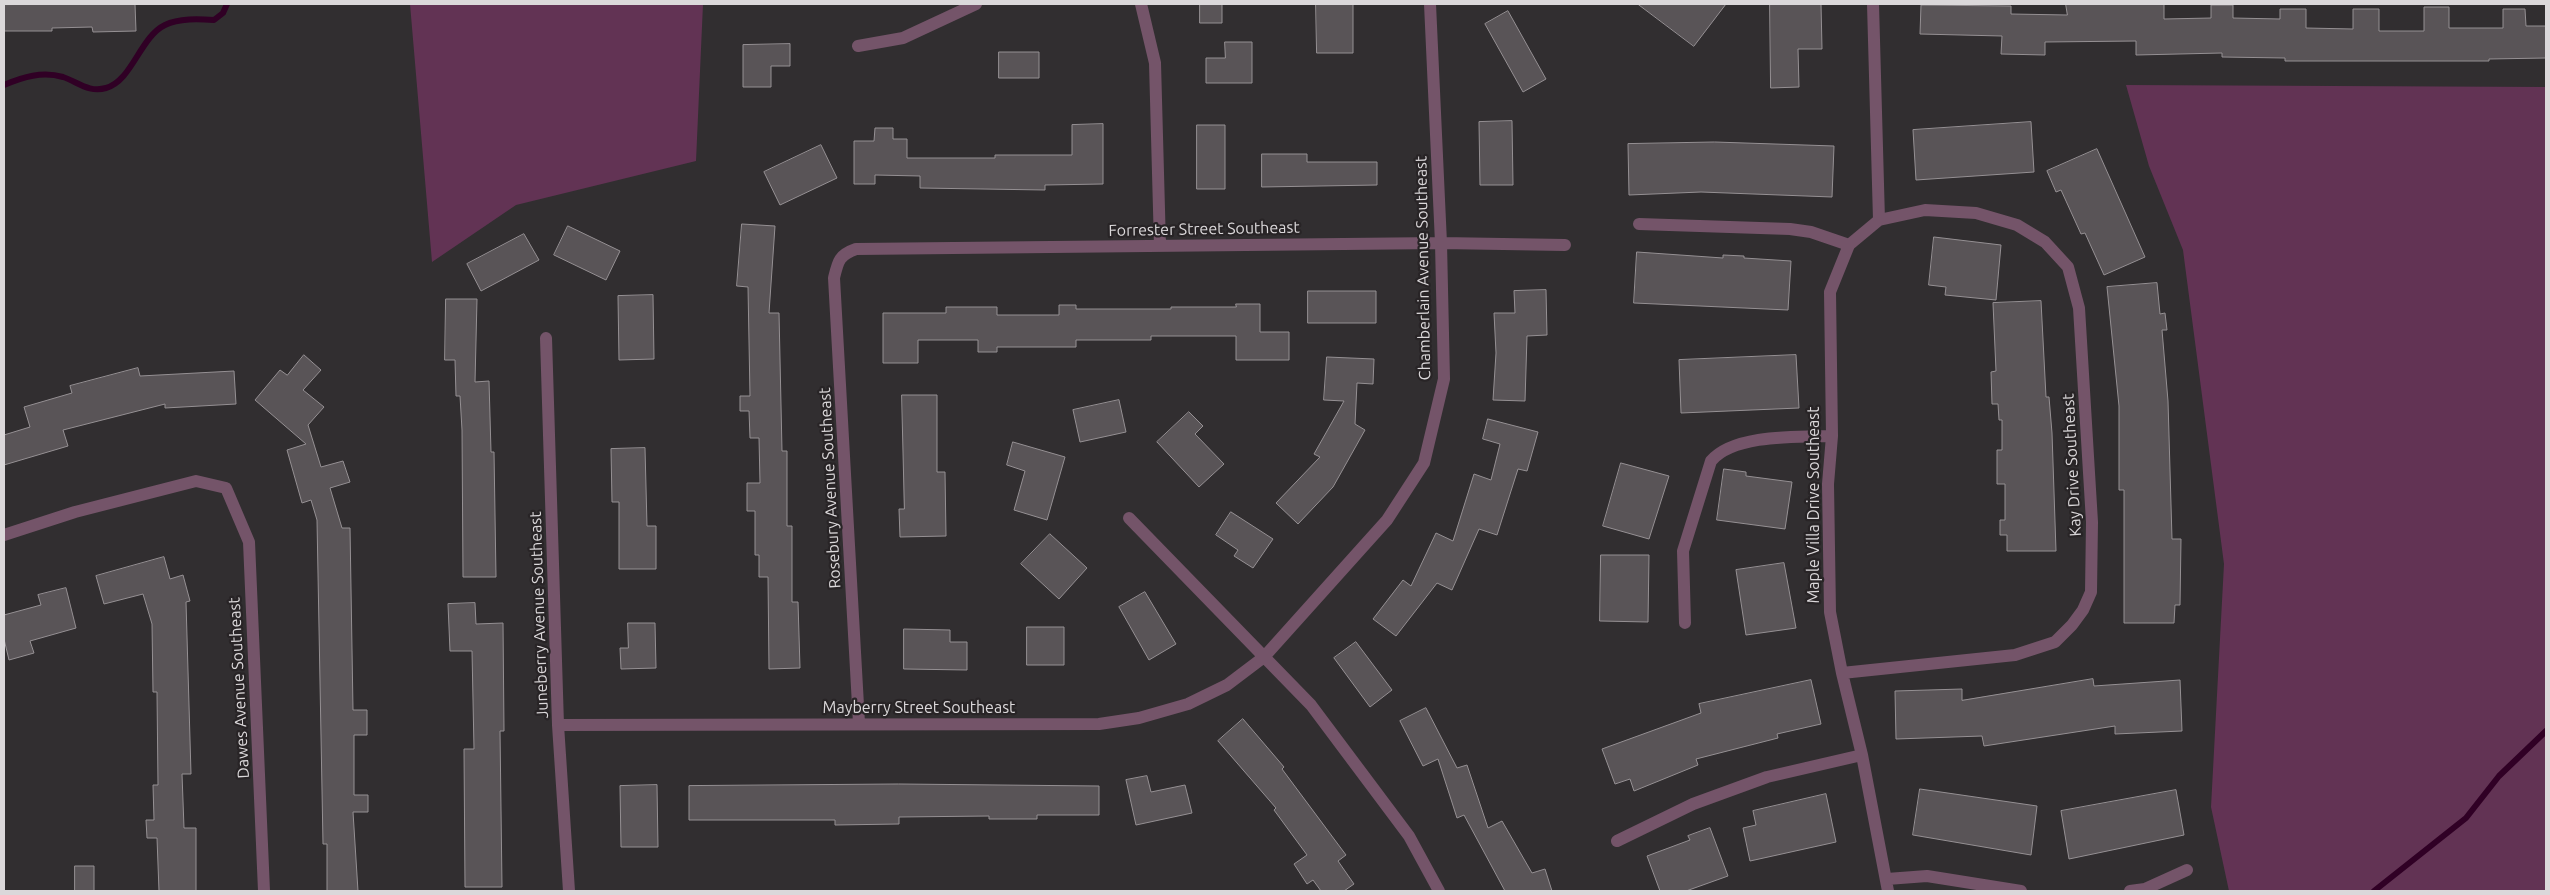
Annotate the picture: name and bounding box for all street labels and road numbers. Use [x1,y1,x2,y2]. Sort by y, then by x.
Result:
street label: Chamberlain Avenue Southeast [1411,156,1435,380]
street label: Forrester Street Southeast [1108,218,1300,240]
street label: Rosebury Avenue Southeast [815,387,845,589]
street label: Kay Drive Southeast [2059,393,2085,537]
street label: Maple Villa Drive Southeast [1804,406,1824,604]
street label: Juneberry Avenue Southeast [526,511,552,719]
street label: Dawes Avenue Southeast [225,597,253,779]
street label: Mayberry Street Southeast [823,698,1015,718]

